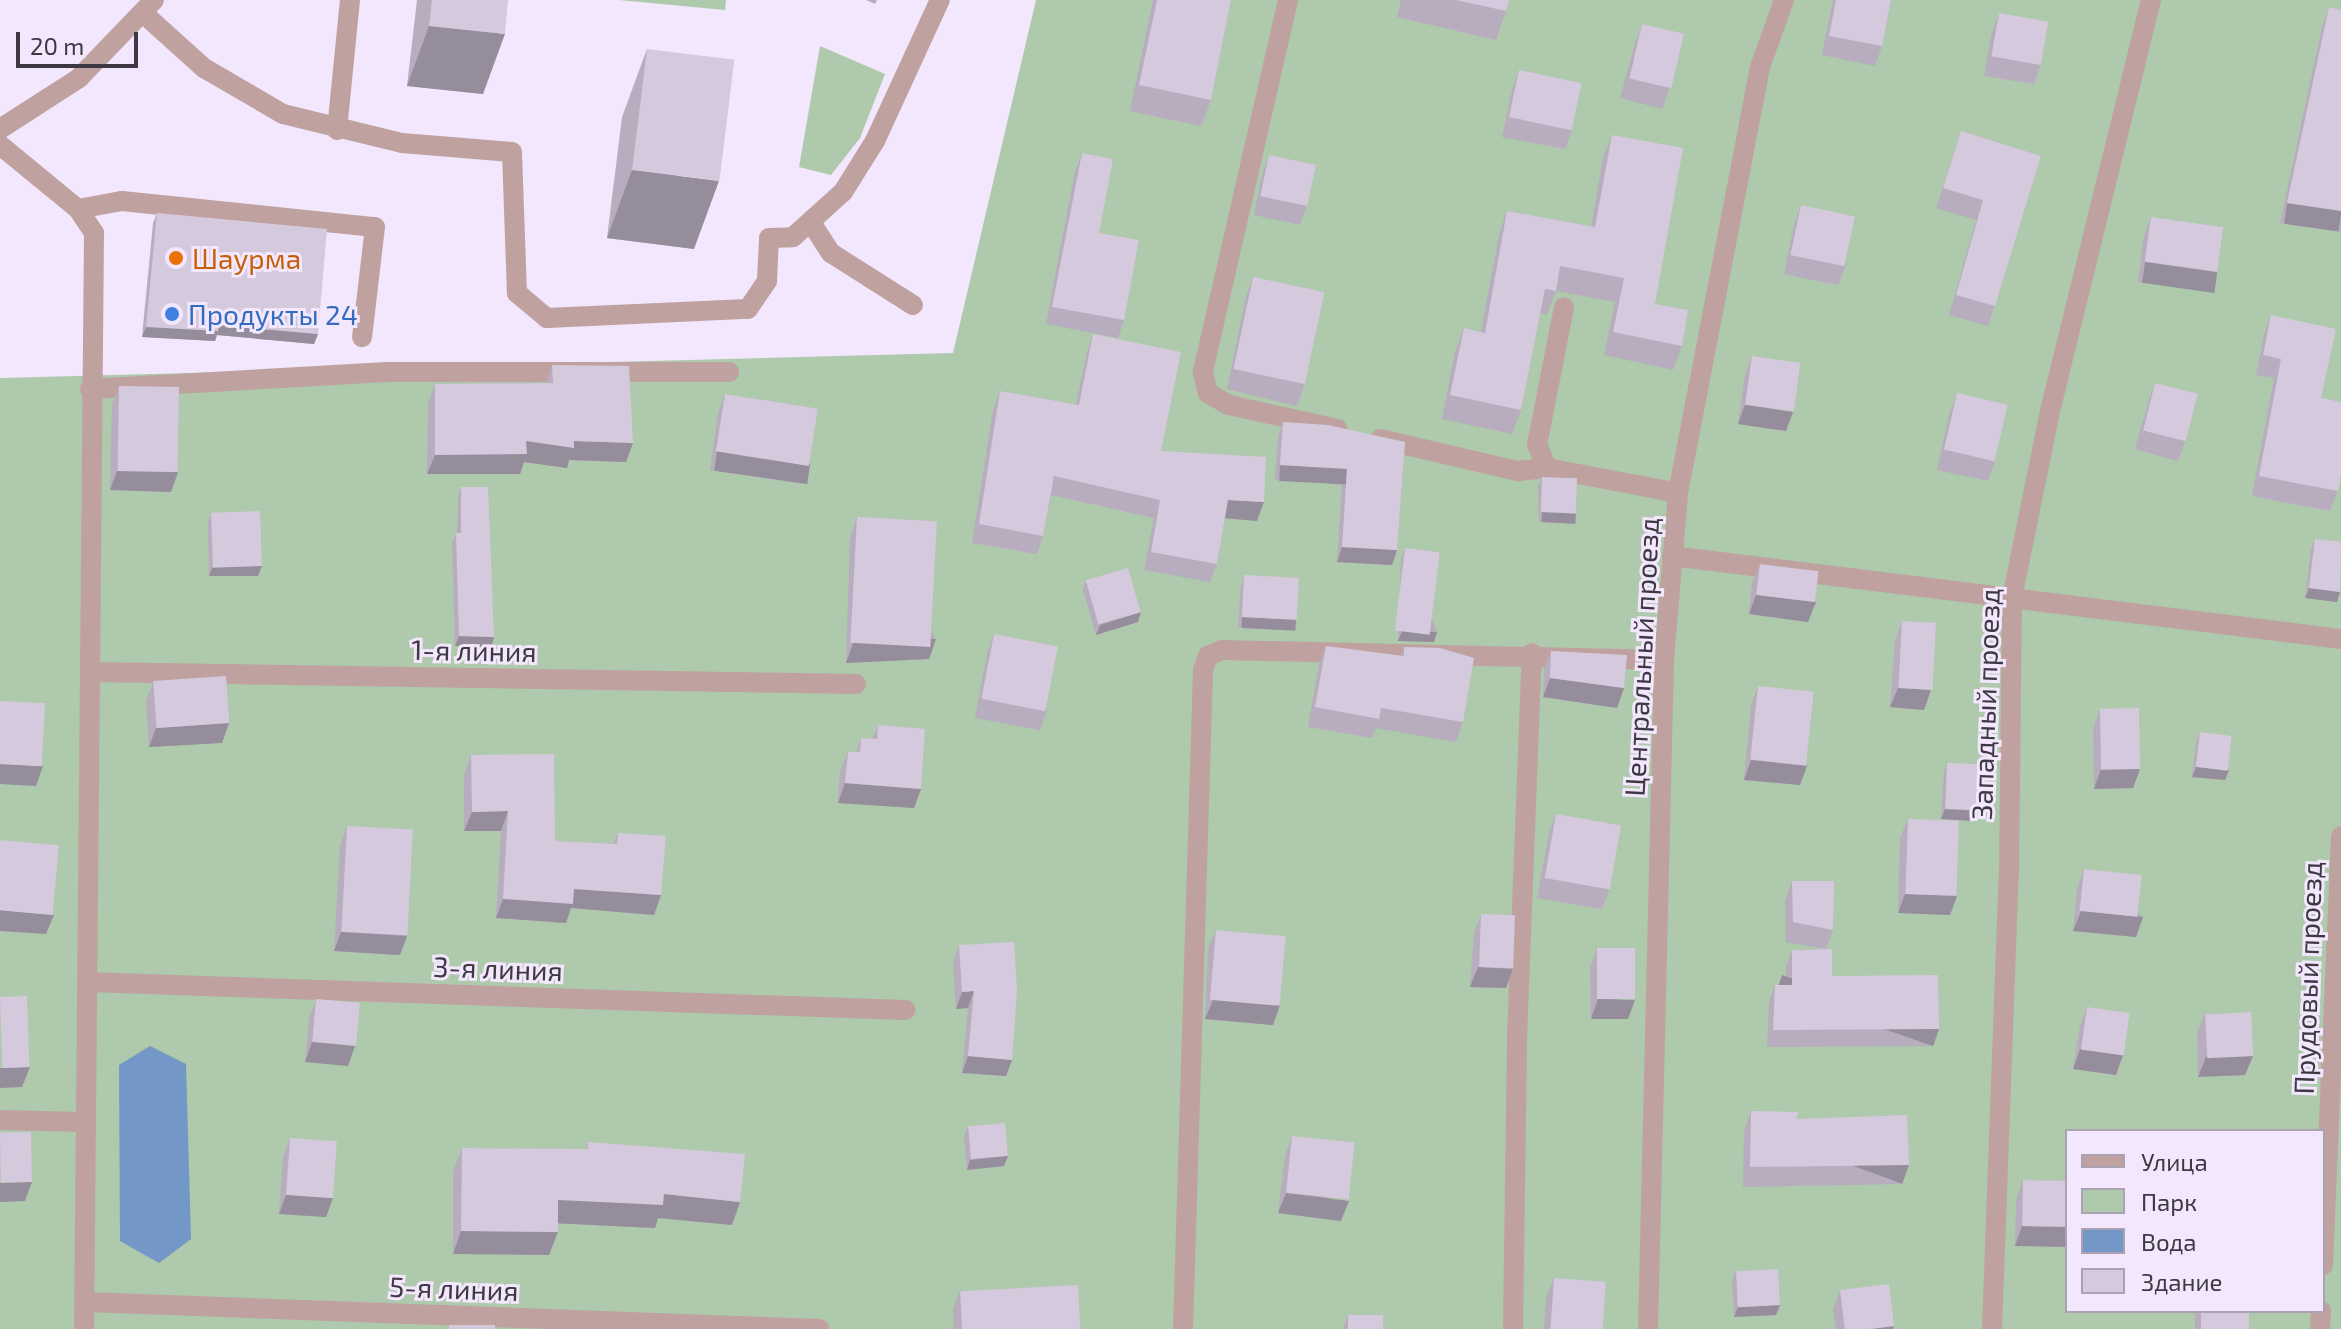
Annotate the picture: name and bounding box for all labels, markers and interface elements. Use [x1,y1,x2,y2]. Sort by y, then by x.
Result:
scale bar [20,16,142,66]
text: 20 m [30,31,84,60]
place label: Шаурма [192,241,301,275]
marker: Шаурма [167,249,185,267]
place label: Продукты 24 [188,297,358,331]
marker: Продукты 24 [163,305,181,323]
street label: Центральный проезд [1617,517,1665,797]
street label: Западный проезд [1964,588,2006,820]
street label: 1-я линия [411,632,537,668]
street label: Прудовый проезд [2286,861,2328,1095]
street label: 3-я линия [433,949,563,987]
legend [2065,1129,2325,1313]
text: Улица [2141,1147,2208,1176]
text: Парк [2141,1187,2197,1216]
text: Вода [2141,1227,2197,1256]
text: Здание [2141,1267,2223,1296]
street label: 5-я линия [389,1269,519,1307]

